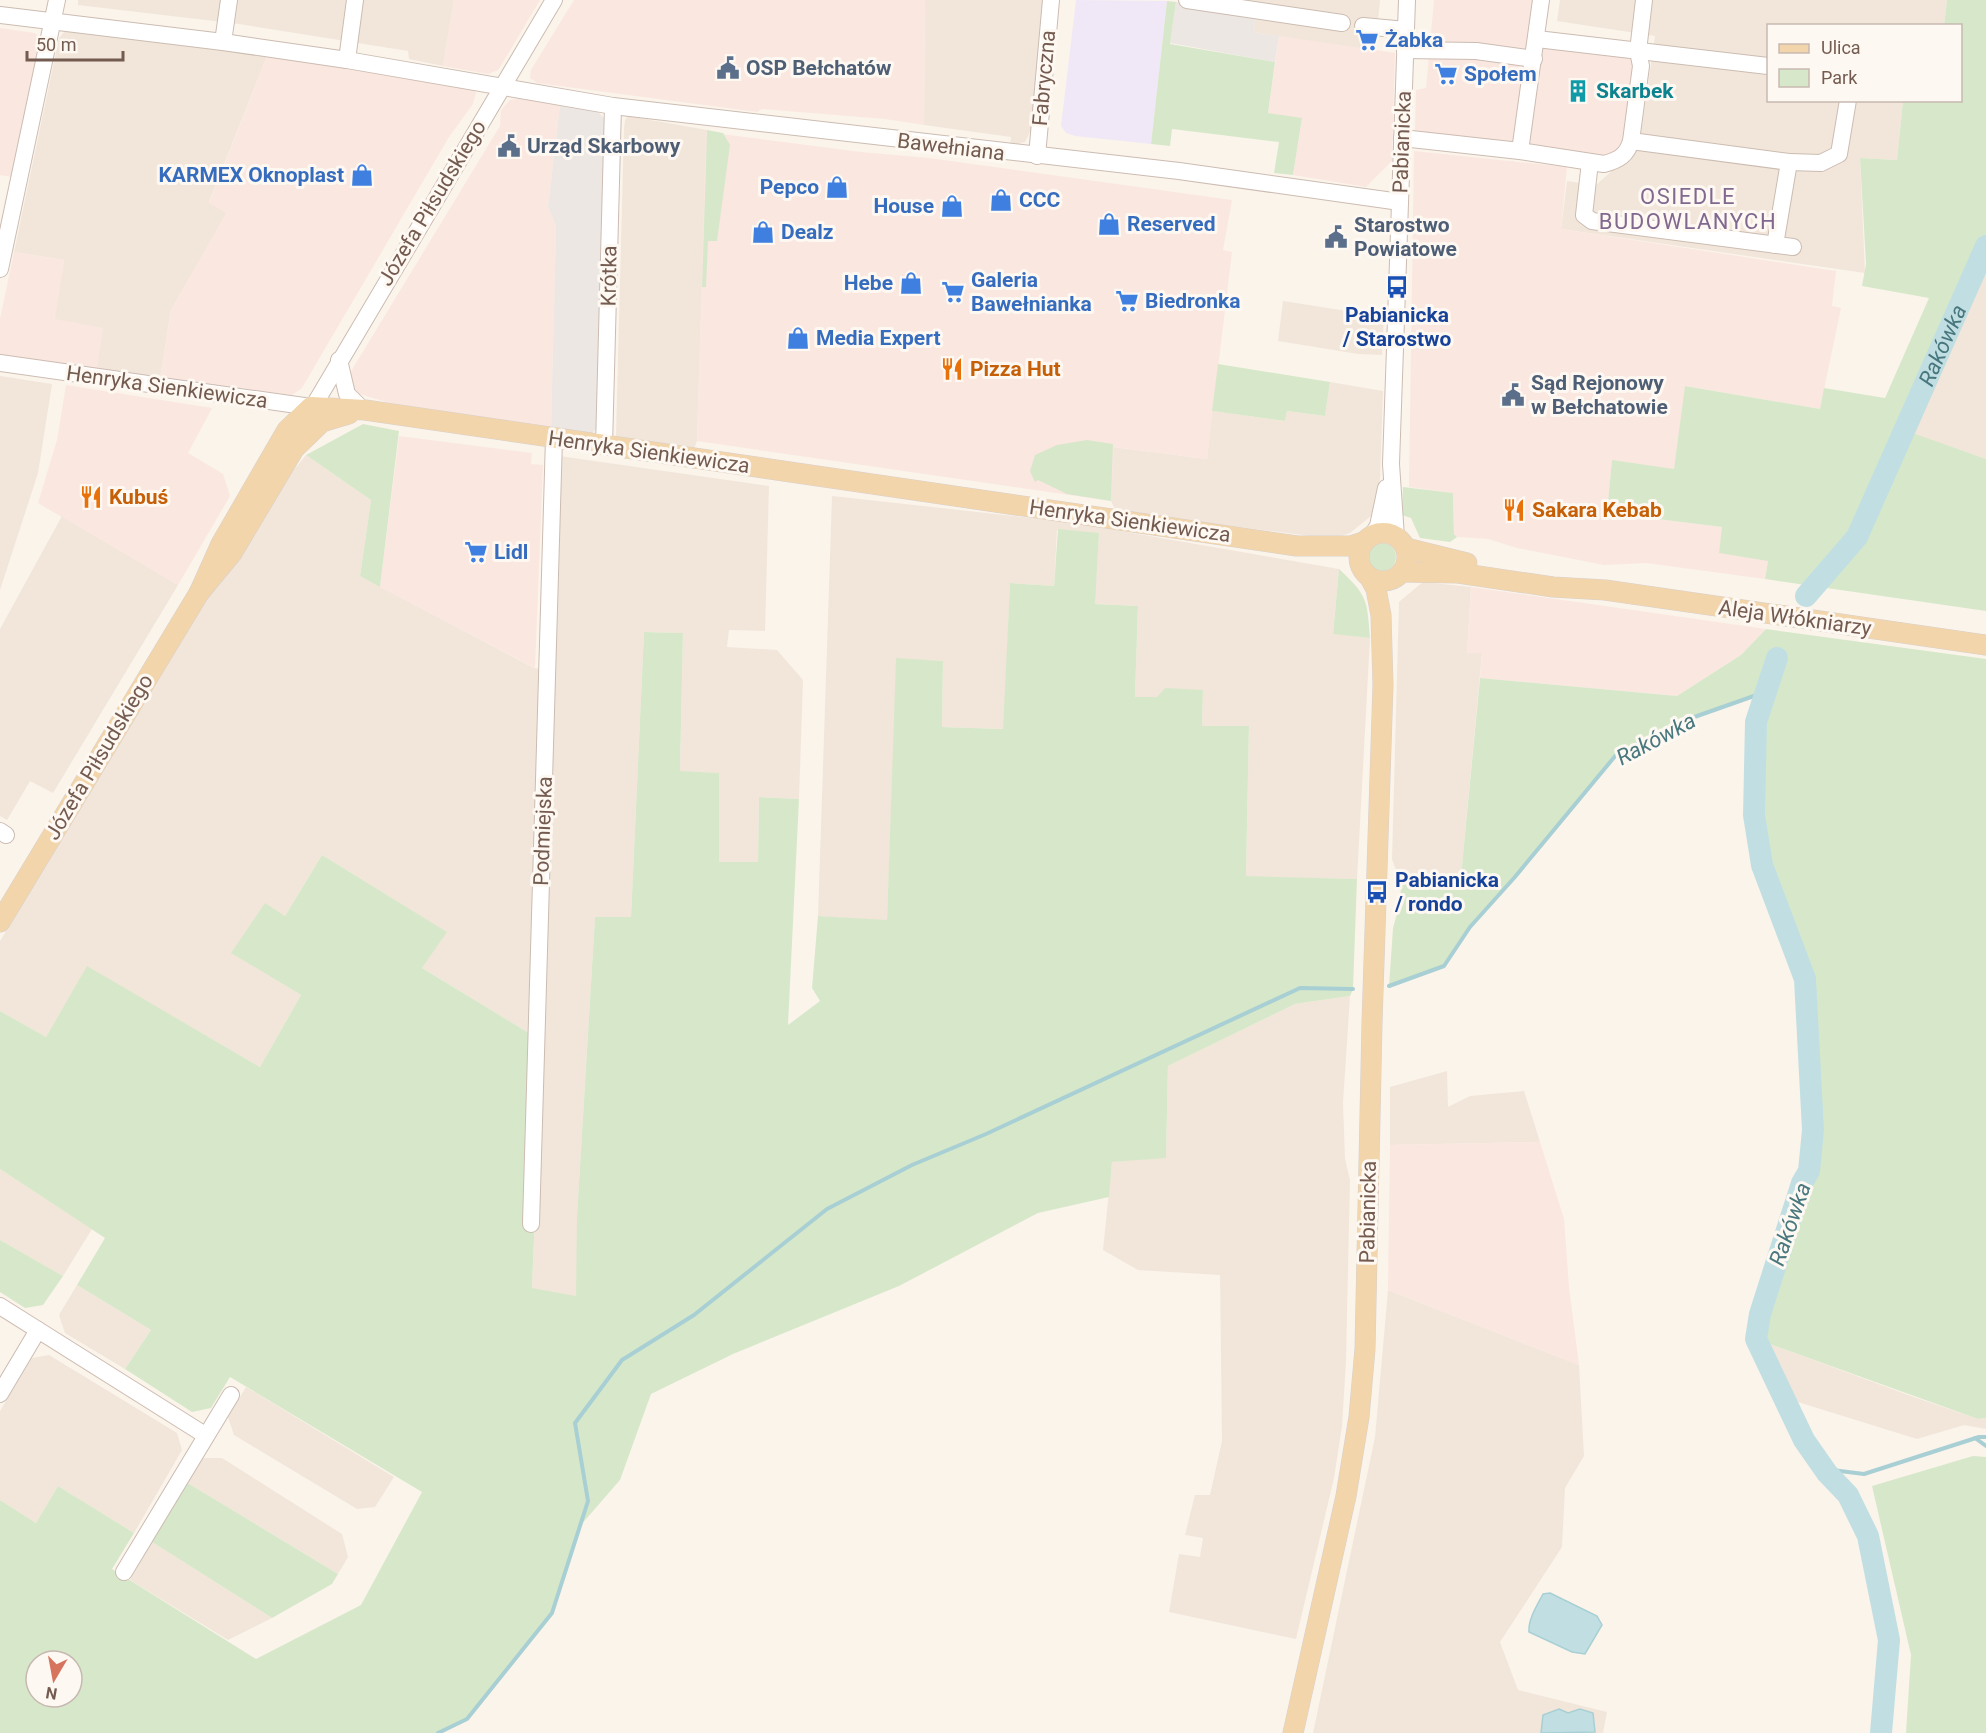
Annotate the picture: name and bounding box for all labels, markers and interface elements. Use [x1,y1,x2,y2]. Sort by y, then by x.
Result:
scale bar [27,24,123,62]
legend [1767,24,1962,102]
supermarket icon: Żabka [1354,27,1380,53]
place label: Żabka [1385,28,1443,52]
street label: Fabryczna [1028,29,1060,127]
text: 50 m [36,34,76,55]
text: Ulica [1821,37,1861,58]
public building icon: OSP Bełchatów [715,55,741,81]
place label: OSP Bełchatów [746,56,892,80]
supermarket icon: Społem [1433,61,1459,87]
place label: Społem [1464,62,1537,86]
text: Park [1821,67,1858,88]
building icon: Skarbek [1565,78,1591,104]
place label: Skarbek [1596,79,1674,103]
street label: Pabianicka [1388,90,1416,194]
street label: Józefa Piłsudskiego [373,116,491,290]
street label: Bawełniana [896,128,1006,166]
public building icon: Urząd Skarbowy [496,133,522,159]
place label: Urząd Skarbowy [527,134,681,158]
shop icon: KARMEX Oknoplast [349,162,375,188]
place label: KARMEX Oknoplast [159,163,344,187]
shop icon: Pepco [824,174,850,200]
place label: Pepco [760,175,819,199]
district label: OSIEDLE BUDOWLANYCH [1599,184,1777,234]
shop icon: CCC [988,187,1014,213]
place label: CCC [1019,188,1060,212]
shop icon: House [939,193,965,219]
place label: House [873,194,934,218]
shop icon: Reserved [1096,211,1122,237]
place label: Reserved [1127,212,1215,236]
place label: Starostwo Powiatowe [1354,213,1457,261]
shop icon: Dealz [750,219,776,245]
place label: Dealz [781,220,833,244]
public building icon: Starostwo Powiatowe [1323,224,1349,250]
street label: Krótka [596,245,622,307]
place label: Galeria Bawełnianka [971,268,1092,316]
shop icon: Hebe [898,270,924,296]
place label: Hebe [844,271,893,295]
bus stop icon: Pabianicka / Starostwo [1384,274,1410,300]
supermarket icon: Galeria Bawełnianka [940,279,966,305]
supermarket icon: Biedronka [1114,288,1140,314]
place label: Biedronka [1145,289,1241,313]
water label: Rakówka [1913,301,1971,390]
place label: Pabianicka / Starostwo [1342,303,1451,351]
shop icon: Media Expert [785,325,811,351]
place label: Media Expert [816,326,941,350]
restaurant icon: Pizza Hut [939,356,965,382]
place label: Pizza Hut [970,357,1061,381]
street label: Henryka Sienkiewicza [65,361,269,413]
place label: Sąd Rejonowy w Bełchatowie [1531,371,1668,419]
public building icon: Sąd Rejonowy w Bełchatowie [1500,382,1526,408]
street label: Henryka Sienkiewicza [547,426,751,478]
restaurant icon: Kubuś [78,484,104,510]
place label: Kubuś [109,485,168,509]
street label: Henryka Sienkiewicza [1028,495,1232,547]
restaurant icon: Sakara Kebab [1501,497,1527,523]
place label: Sakara Kebab [1532,498,1662,522]
supermarket icon: Lidl [463,539,489,565]
place label: Lidl [494,540,528,564]
street label: Aleja Włókniarzy [1717,595,1873,641]
street label: Józefa Piłsudskiego [40,670,158,844]
water label: Rakówka [1612,708,1700,770]
street label: Podmiejska [529,776,557,886]
place label: Pabianicka / rondo [1394,868,1499,916]
bus stop icon: Pabianicka / rondo [1364,879,1390,905]
street label: Pabianicka [1355,1160,1381,1264]
water label: Rakówka [1764,1179,1816,1269]
north arrow [24,1649,84,1709]
text: N [44,1683,59,1704]

